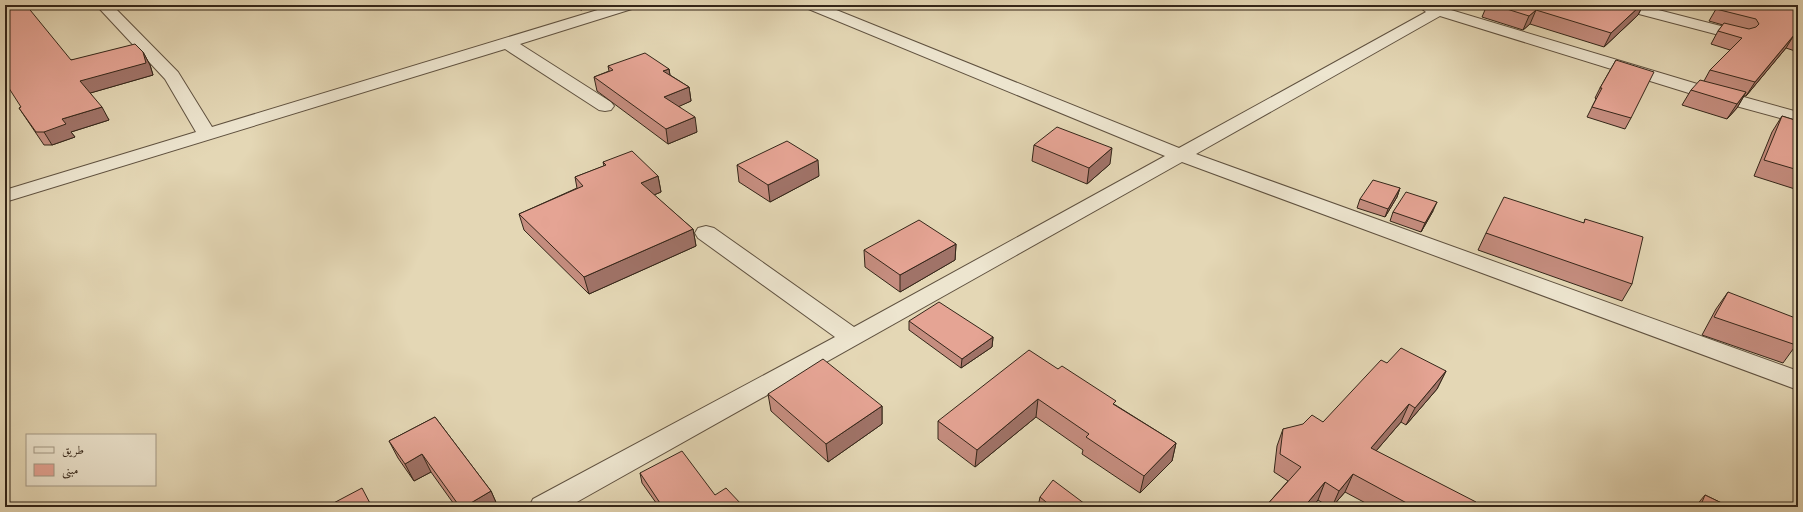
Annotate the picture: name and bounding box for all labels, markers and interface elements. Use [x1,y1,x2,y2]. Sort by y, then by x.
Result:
legend [26,434,156,486]
text: طريق [62,443,84,458]
text: مبنى [62,463,78,479]

